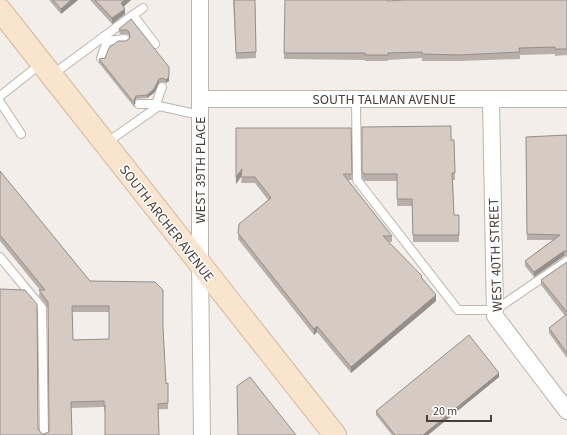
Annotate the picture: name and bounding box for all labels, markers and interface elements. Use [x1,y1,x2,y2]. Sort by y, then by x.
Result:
street label: SOUTH TALMAN AVENUE [312,90,456,110]
street label: WEST 39TH PLACE [191,117,211,223]
street label: SOUTH ARCHER AVENUE [114,161,218,286]
street label: WEST 40TH STREET [484,197,508,312]
scale bar [427,397,491,423]
text: 20 m [433,403,457,420]

